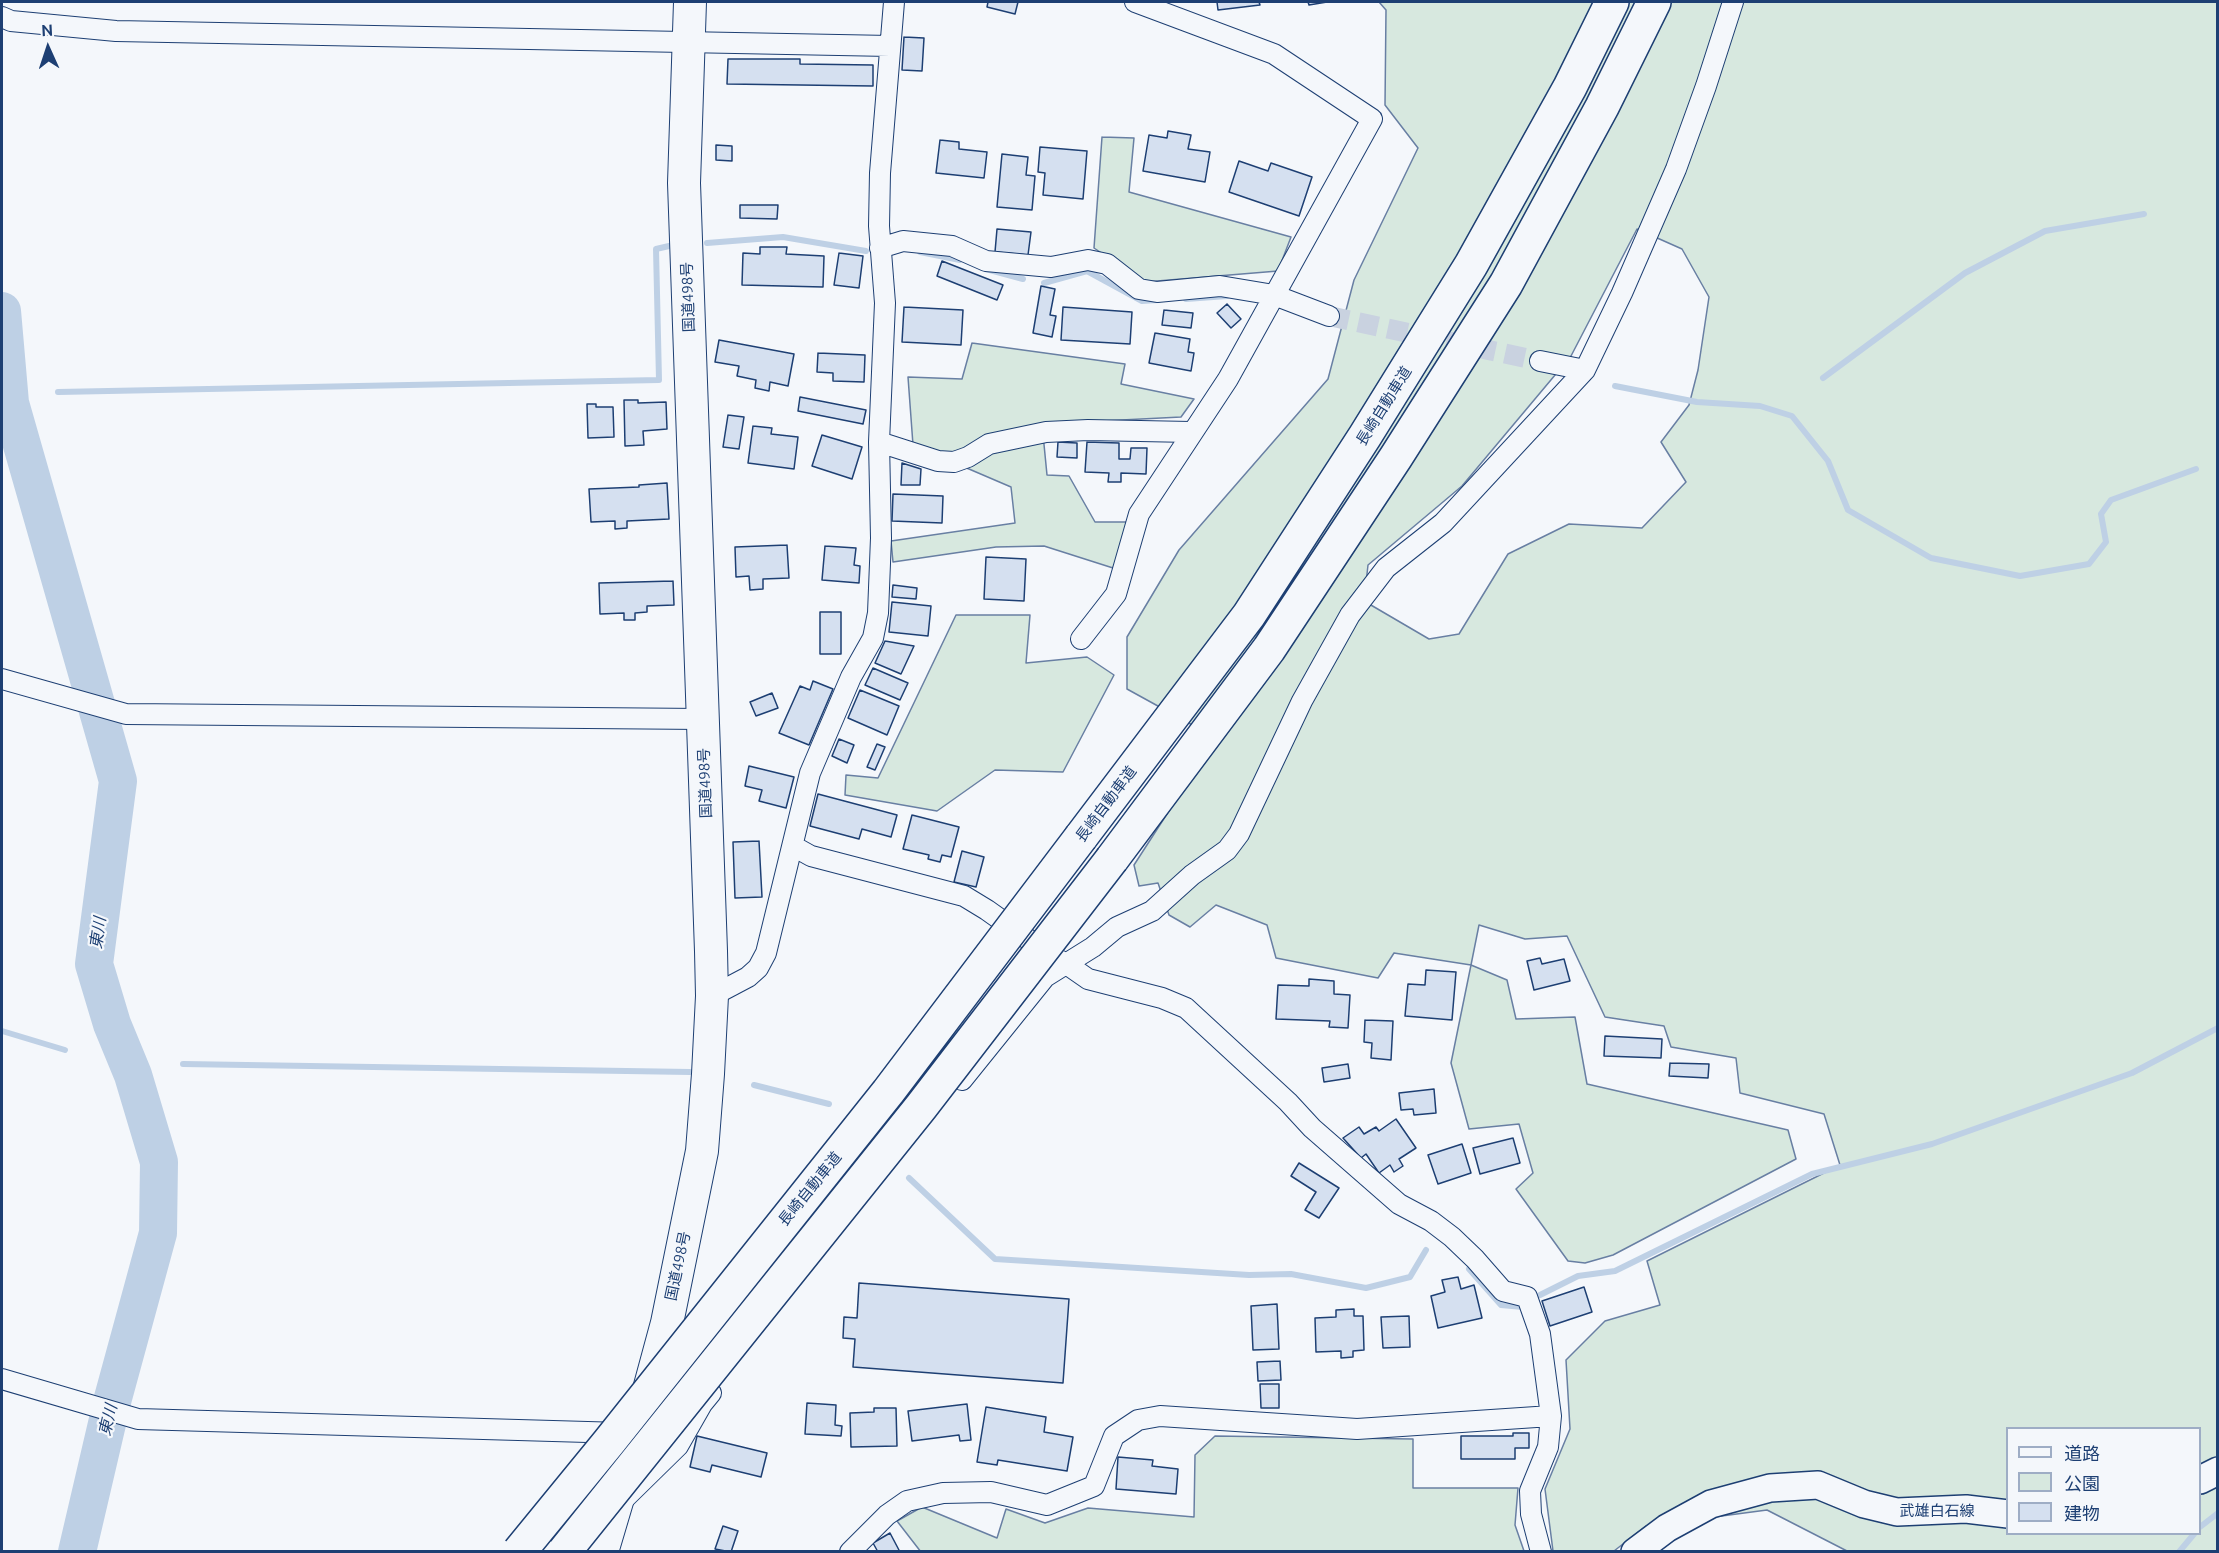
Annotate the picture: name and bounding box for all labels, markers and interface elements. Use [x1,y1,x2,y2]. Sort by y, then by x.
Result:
north arrow [18,18,78,78]
text: N [41,21,53,39]
street label: 国道498号 [678,262,698,332]
street label: 長崎自動車道 [1353,363,1415,449]
street label: 国道498号 [695,748,715,818]
street label: 長崎自動車道 [1072,763,1140,845]
water label: 東川 [86,916,110,950]
street label: 長崎自動車道 [775,1148,845,1230]
street label: 国道498号 [662,1230,694,1302]
water label: 東川 [95,1402,121,1438]
legend [2006,1427,2201,1535]
text: 道路 [2064,1443,2100,1463]
text: 公園 [2064,1473,2100,1493]
street label: 武雄白石線 [1900,1502,1974,1520]
text: 建物 [2064,1503,2100,1523]

